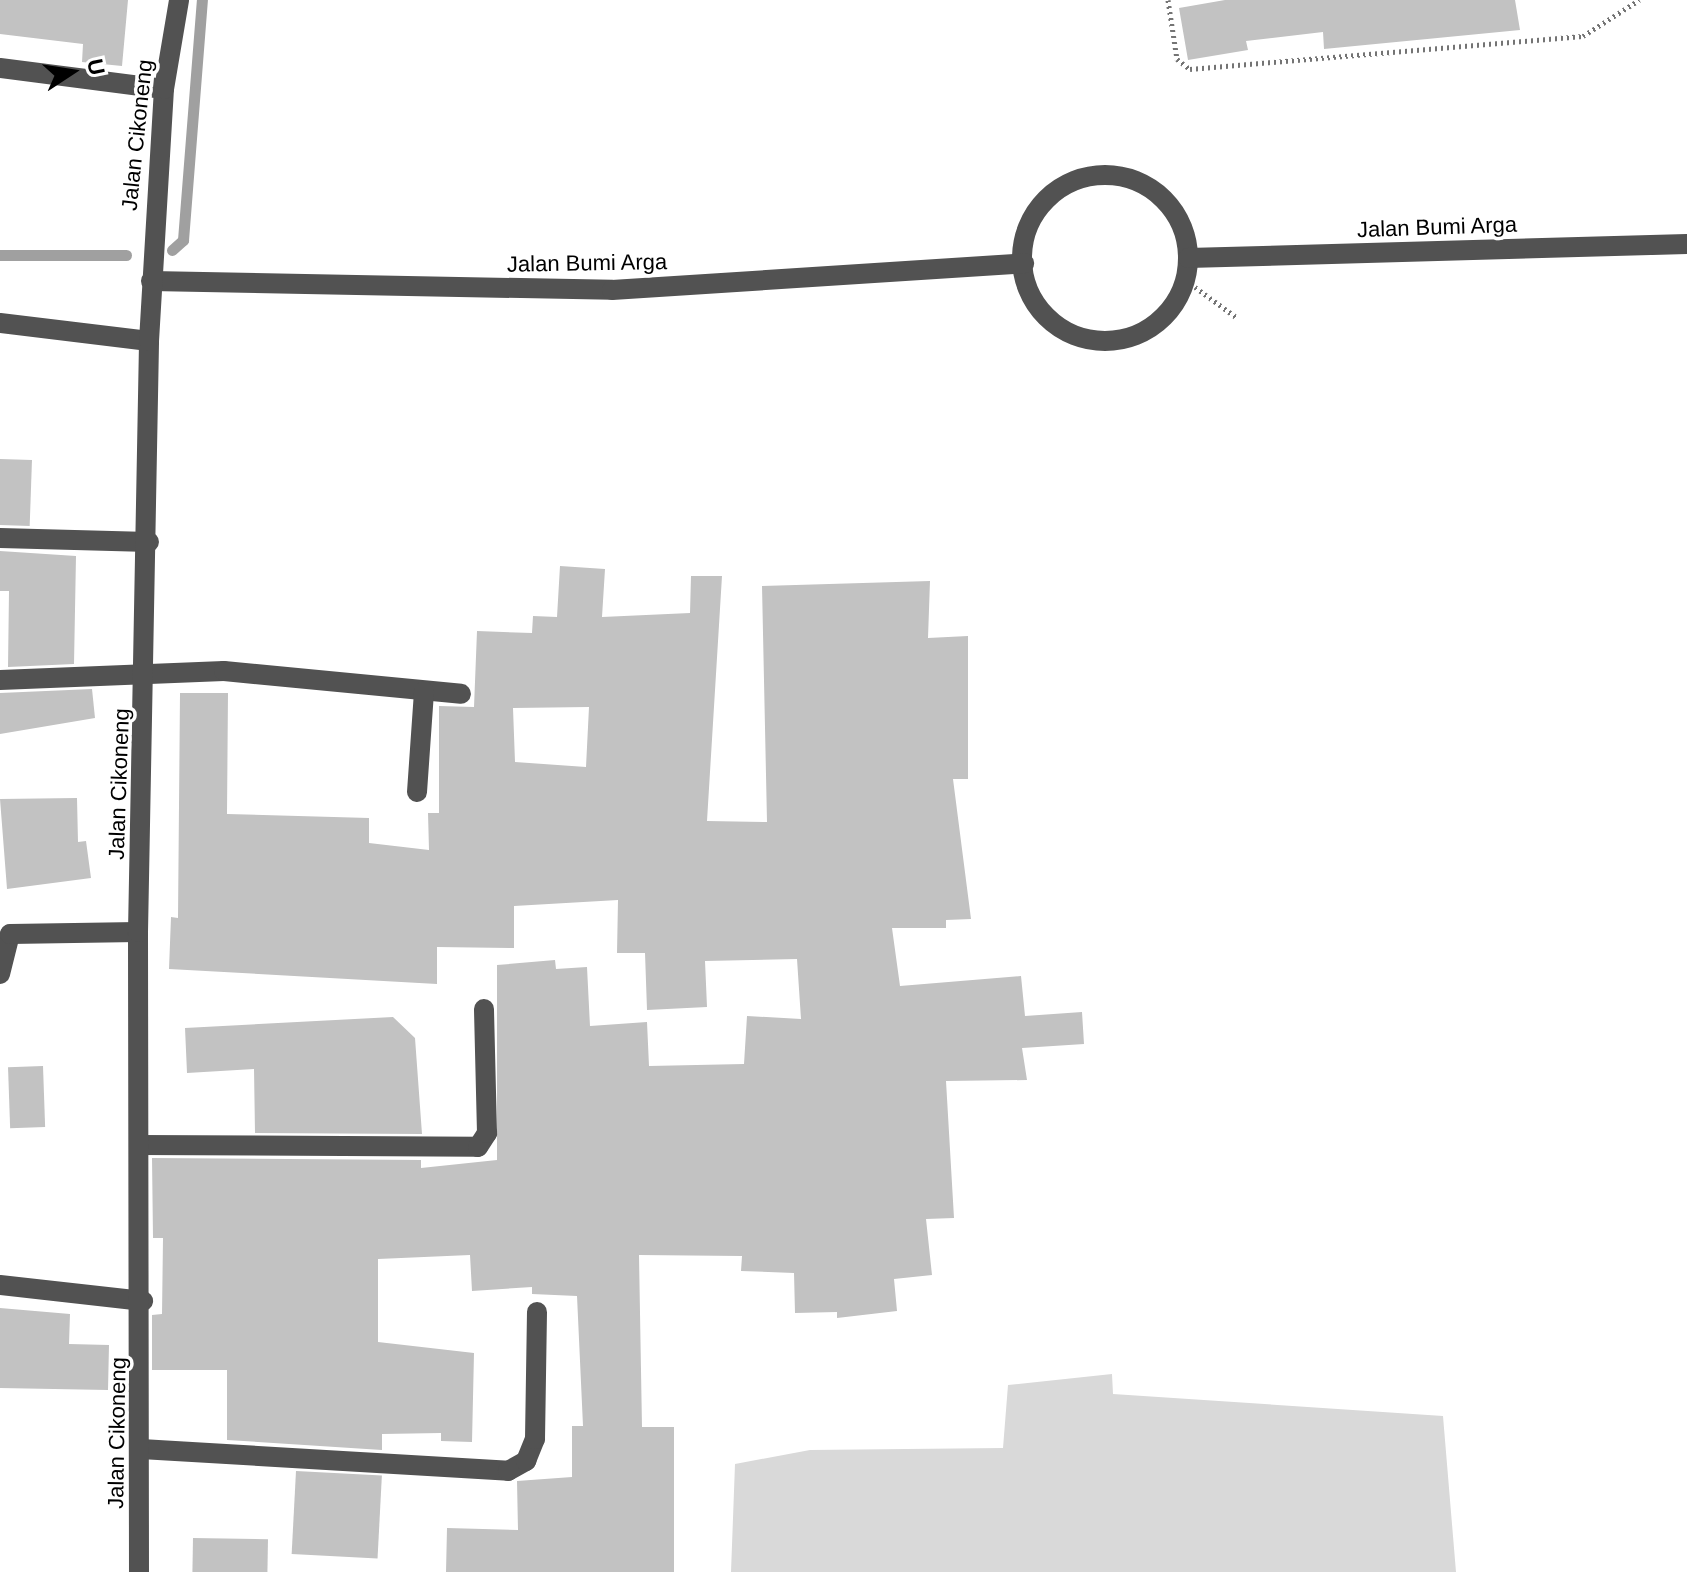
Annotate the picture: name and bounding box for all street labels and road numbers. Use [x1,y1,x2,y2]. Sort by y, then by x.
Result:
street label: Jalan Cikoneng [116,58,158,212]
street label: Jalan Bumi Arga [1356,211,1518,243]
street label: Jalan Bumi Arga [506,248,668,278]
street label: Jalan Cikoneng [103,708,135,860]
street label: Jalan Cikoneng [102,1357,132,1509]

